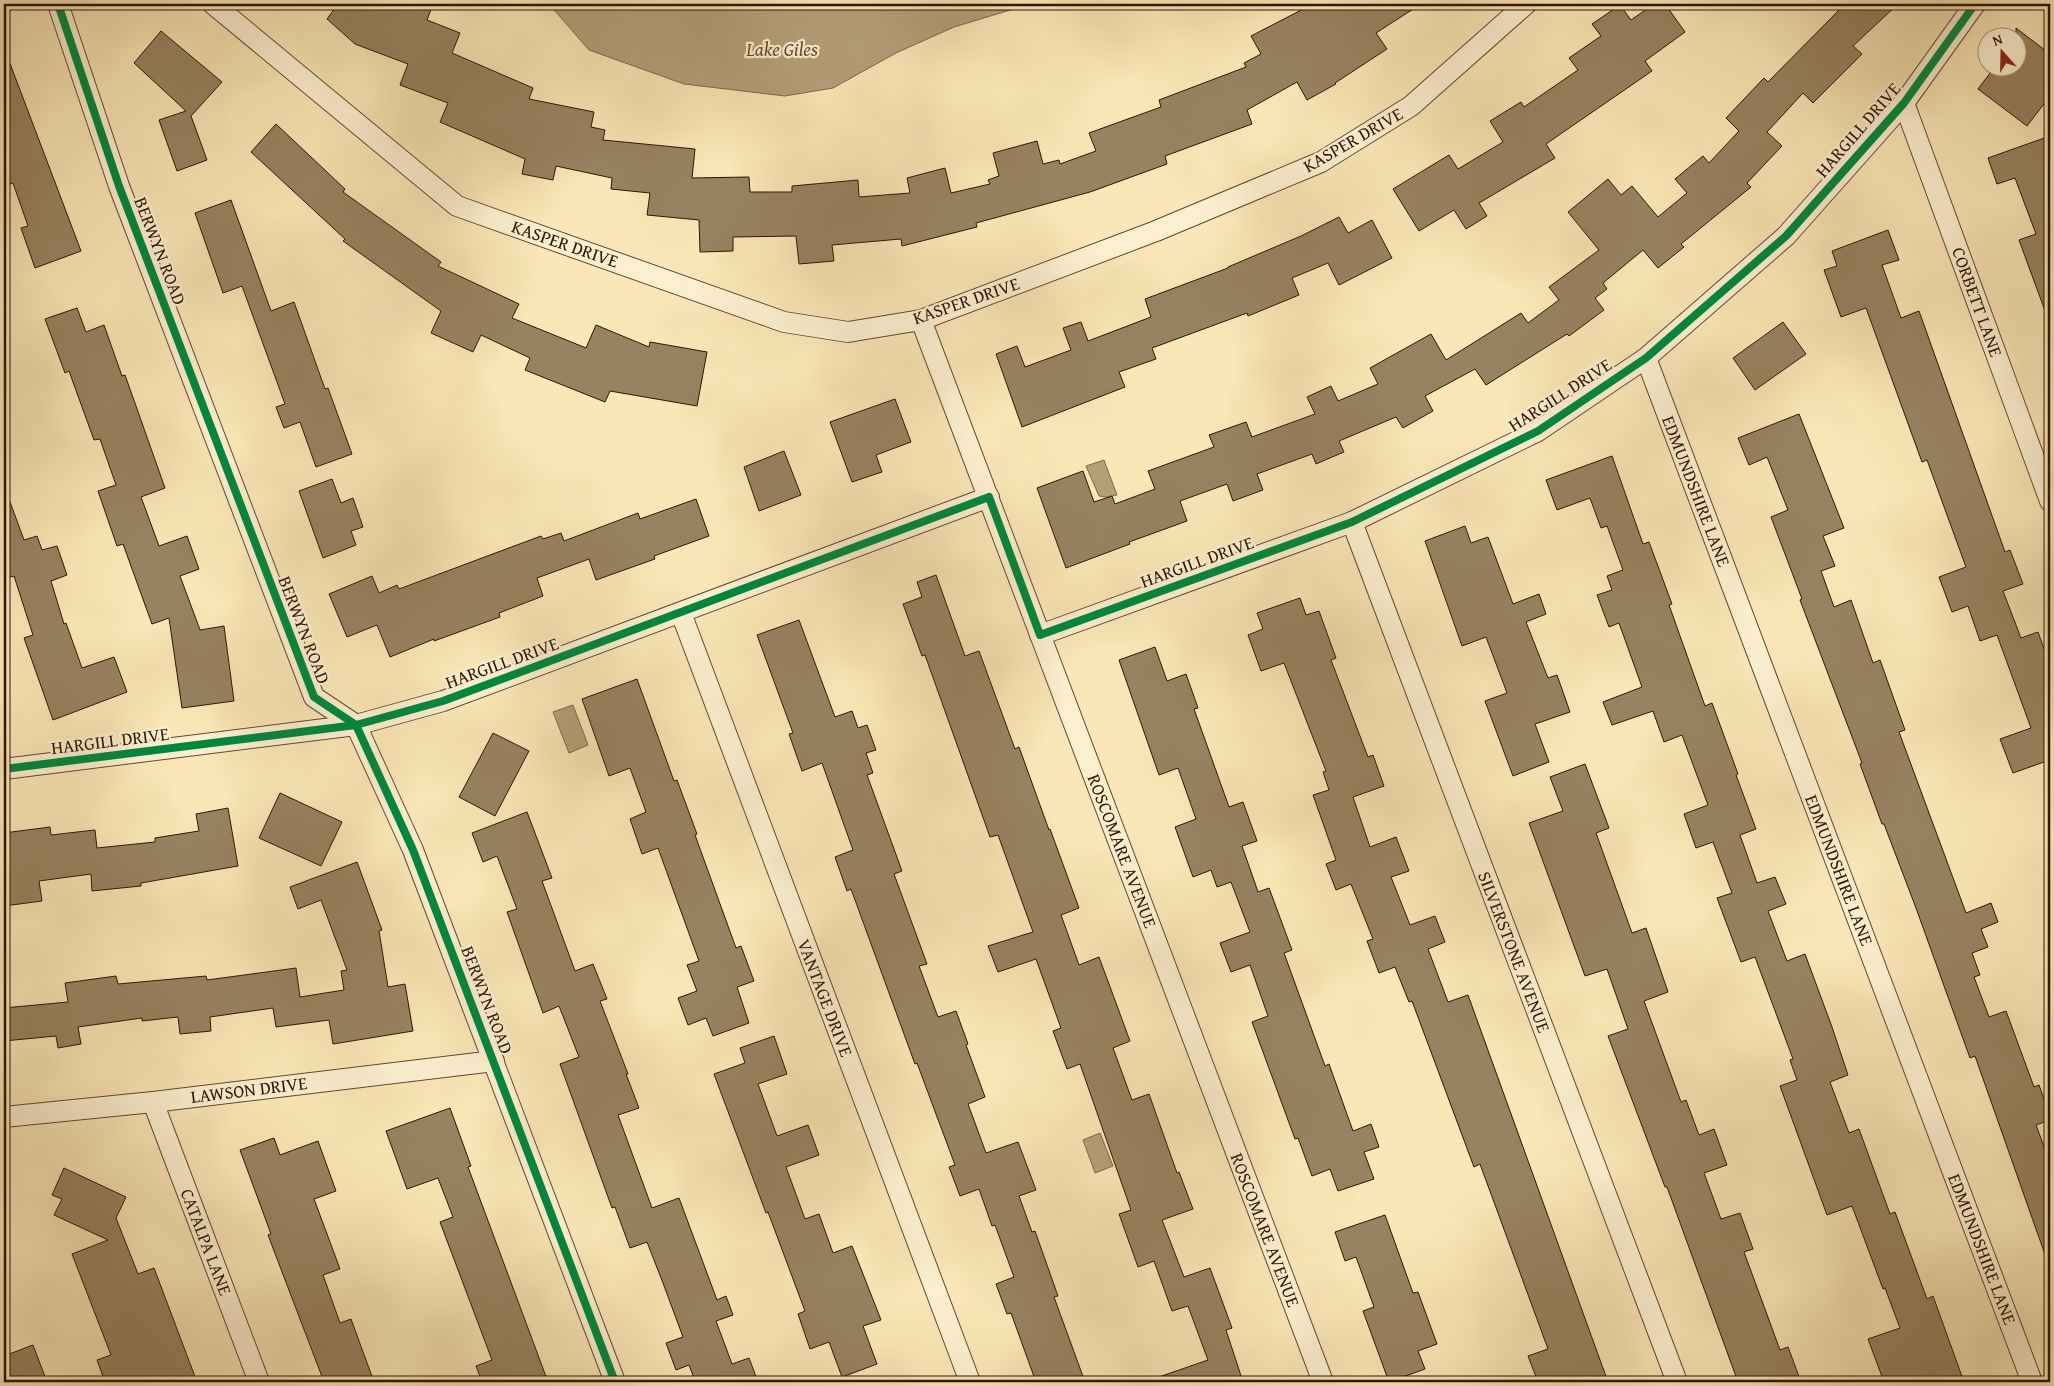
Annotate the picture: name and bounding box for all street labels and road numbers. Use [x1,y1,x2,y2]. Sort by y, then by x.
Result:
street label: HARGILL DRIVE [1809,76,1907,183]
street label: KASPER DRIVE [1298,100,1408,179]
street label: BERWYN ROAD [128,193,193,309]
street label: KASPER DRIVE [508,213,622,274]
street label: CORBETT LANE [1945,243,2010,361]
street label: KASPER DRIVE [909,270,1023,331]
street label: HARGILL DRIVE [1503,351,1617,438]
street label: EDMUNDSHIRE LANE [1655,411,1738,570]
street label: HARGILL DRIVE [1136,529,1257,594]
street label: BERWYN ROAD [272,572,337,688]
street label: HARGILL DRIVE [441,630,562,695]
street label: HARGILL DRIVE [49,720,170,761]
street label: ROSCOMARE AVENUE [1081,770,1164,932]
street label: EDMUNDSHIRE LANE [1798,790,1881,949]
street label: SILVERSTONE AVENUE [1471,867,1558,1036]
street label: VANTAGE DRIVE [791,935,860,1060]
street label: BERWYN ROAD [455,942,520,1058]
street label: LAWSON DRIVE [189,1069,309,1110]
street label: ROSCOMARE AVENUE [1224,1149,1307,1311]
street label: EDMUNDSHIRE LANE [1941,1169,2024,1328]
street label: CATALPA LANE [174,1185,239,1299]

